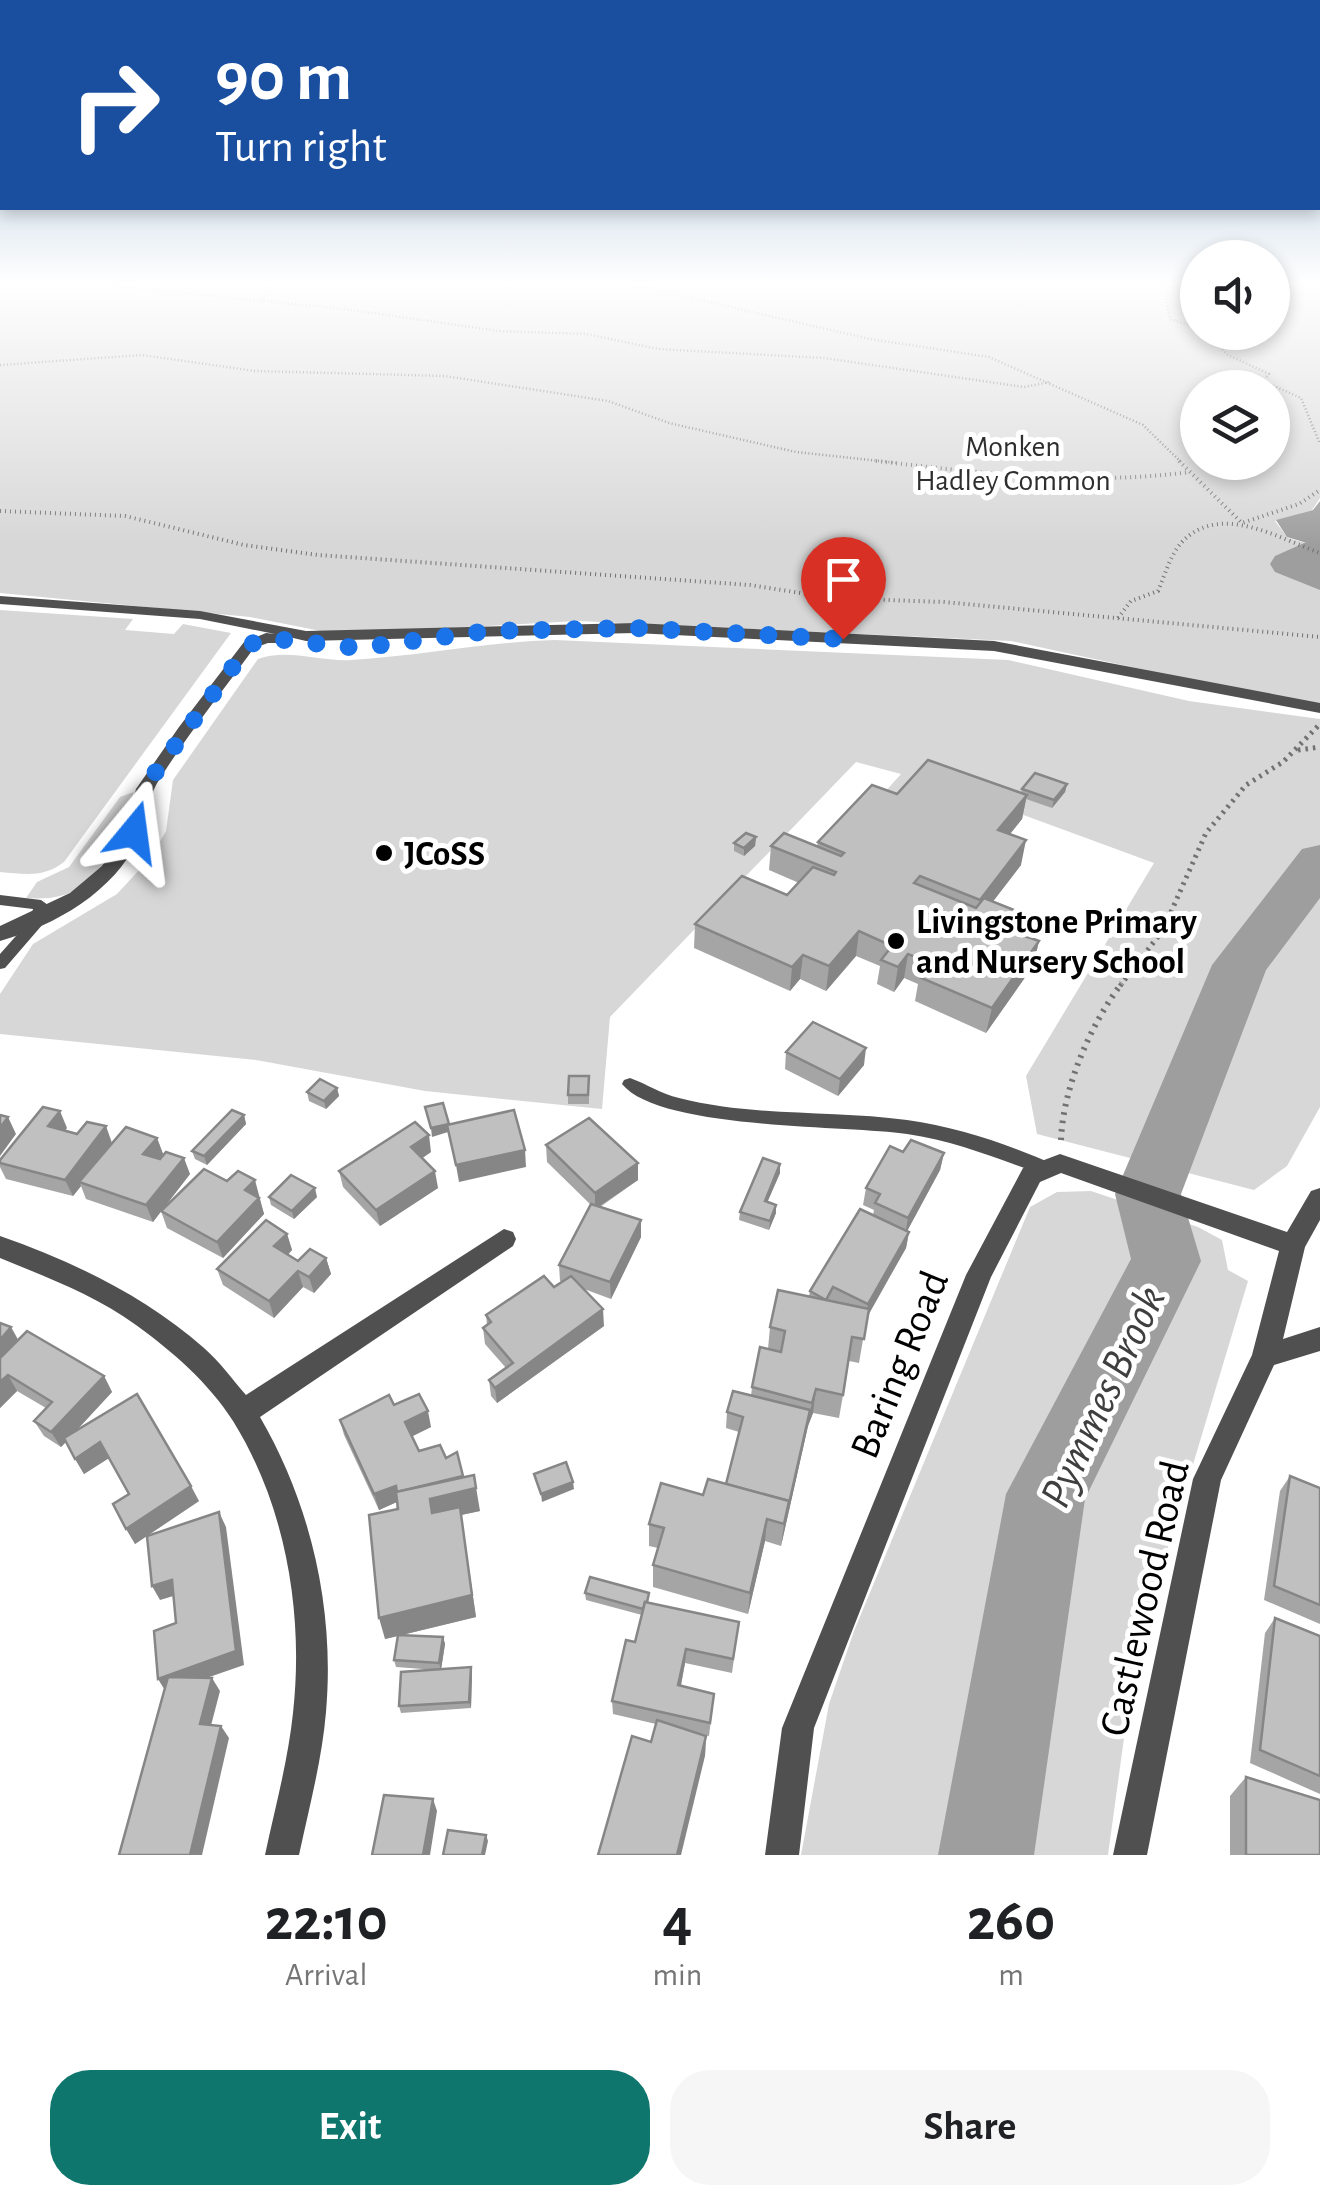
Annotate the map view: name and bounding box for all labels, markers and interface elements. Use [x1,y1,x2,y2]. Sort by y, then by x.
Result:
icon: right [50,40,180,170]
text: 90 m [215,43,352,113]
text: Turn right [215,125,387,170]
map controls [1180,240,1290,480]
button: sound [1180,240,1290,350]
button: layers [1180,370,1290,480]
park label: Monken Hadley Common [915,432,1111,496]
pin [801,537,886,640]
icon: arrive [816,552,871,607]
position arrow [82,780,186,884]
place label: JCoSS [404,837,485,872]
marker: JCoSS [373,842,395,864]
place label: Livingstone Primary and Nursery School [916,905,1197,980]
marker: Livingstone Primary and Nursery School [885,930,907,952]
street label: Baring Road [843,1265,956,1464]
water label: Pymmes Brook [1033,1280,1174,1515]
street label: Castlewood Road [1093,1457,1197,1740]
text: 22:10 [265,1891,388,1951]
text: 4 [662,1891,692,1951]
text: 260 [967,1891,1055,1951]
text: Arrival [285,1959,367,1991]
text: min [652,1959,702,1991]
text: m [998,1959,1024,1991]
button: Exit [50,2070,650,2185]
button: Share [670,2070,1270,2185]

